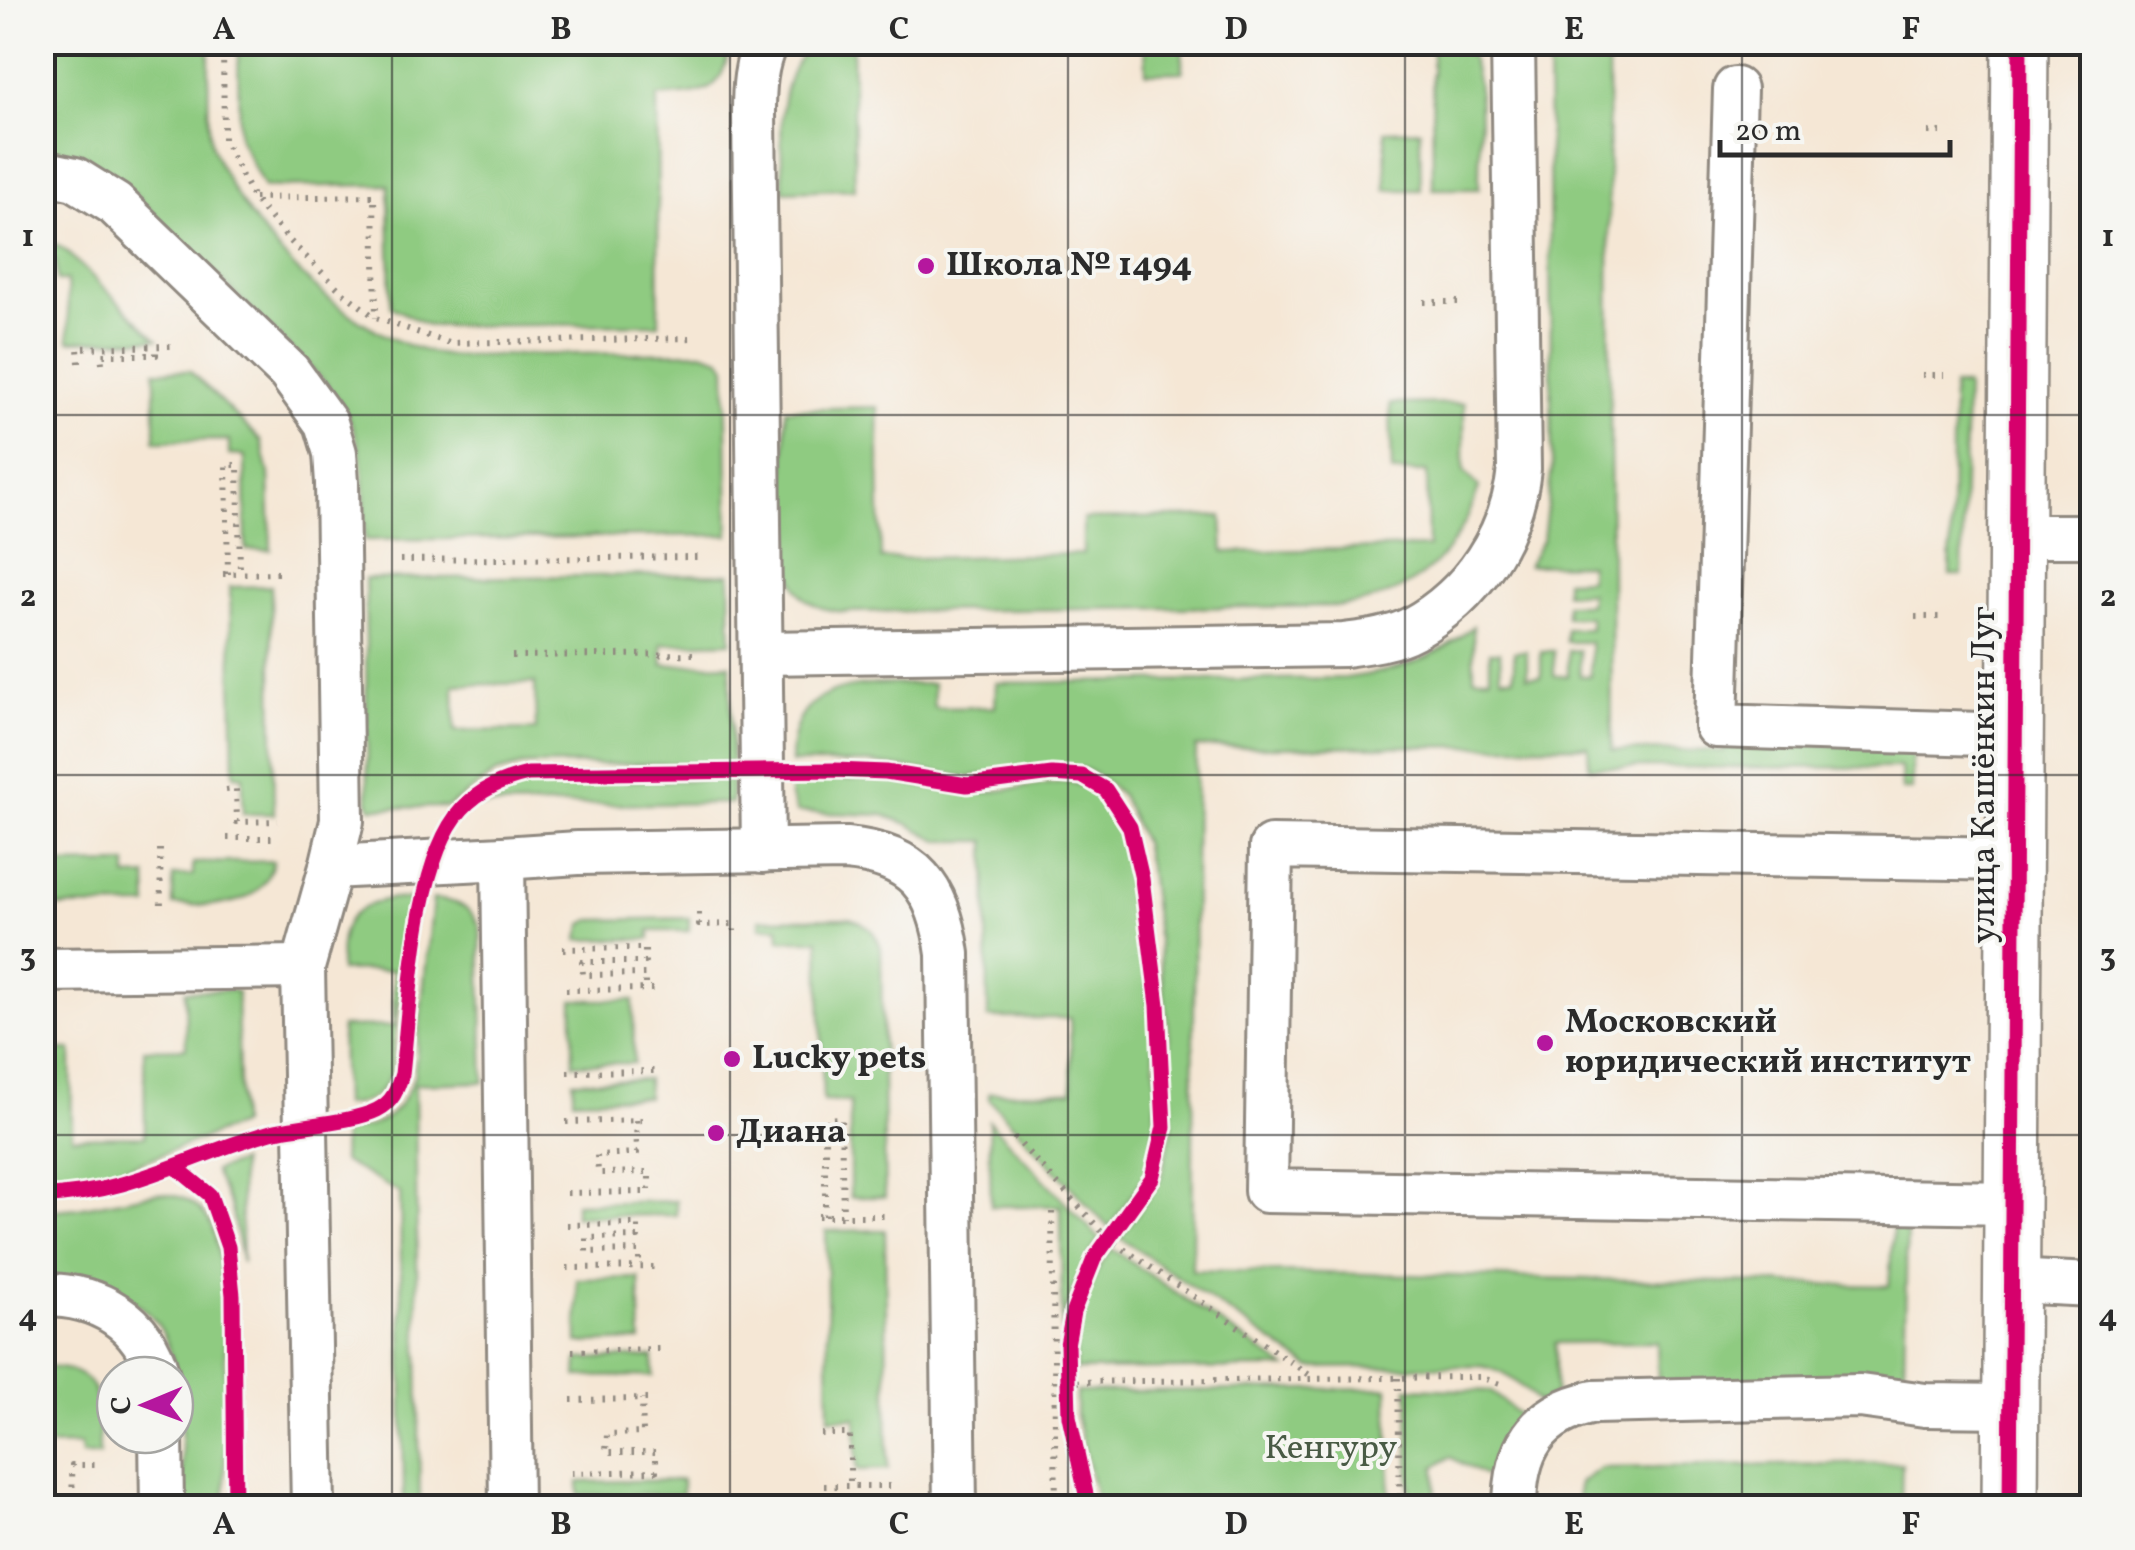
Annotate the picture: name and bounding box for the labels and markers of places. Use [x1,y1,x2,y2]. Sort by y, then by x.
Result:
place label: Школа № 1494 [946,242,1192,290]
marker: Школа № 1494 [915,255,937,277]
place label: Московский юридический институт [1565,999,1971,1087]
marker: Московский юридический институт [1534,1032,1556,1054]
place label: Lucky pets [752,1035,926,1083]
marker: Lucky pets [721,1048,743,1070]
place label: Диана [736,1109,846,1157]
marker: Диана [705,1122,727,1144]

